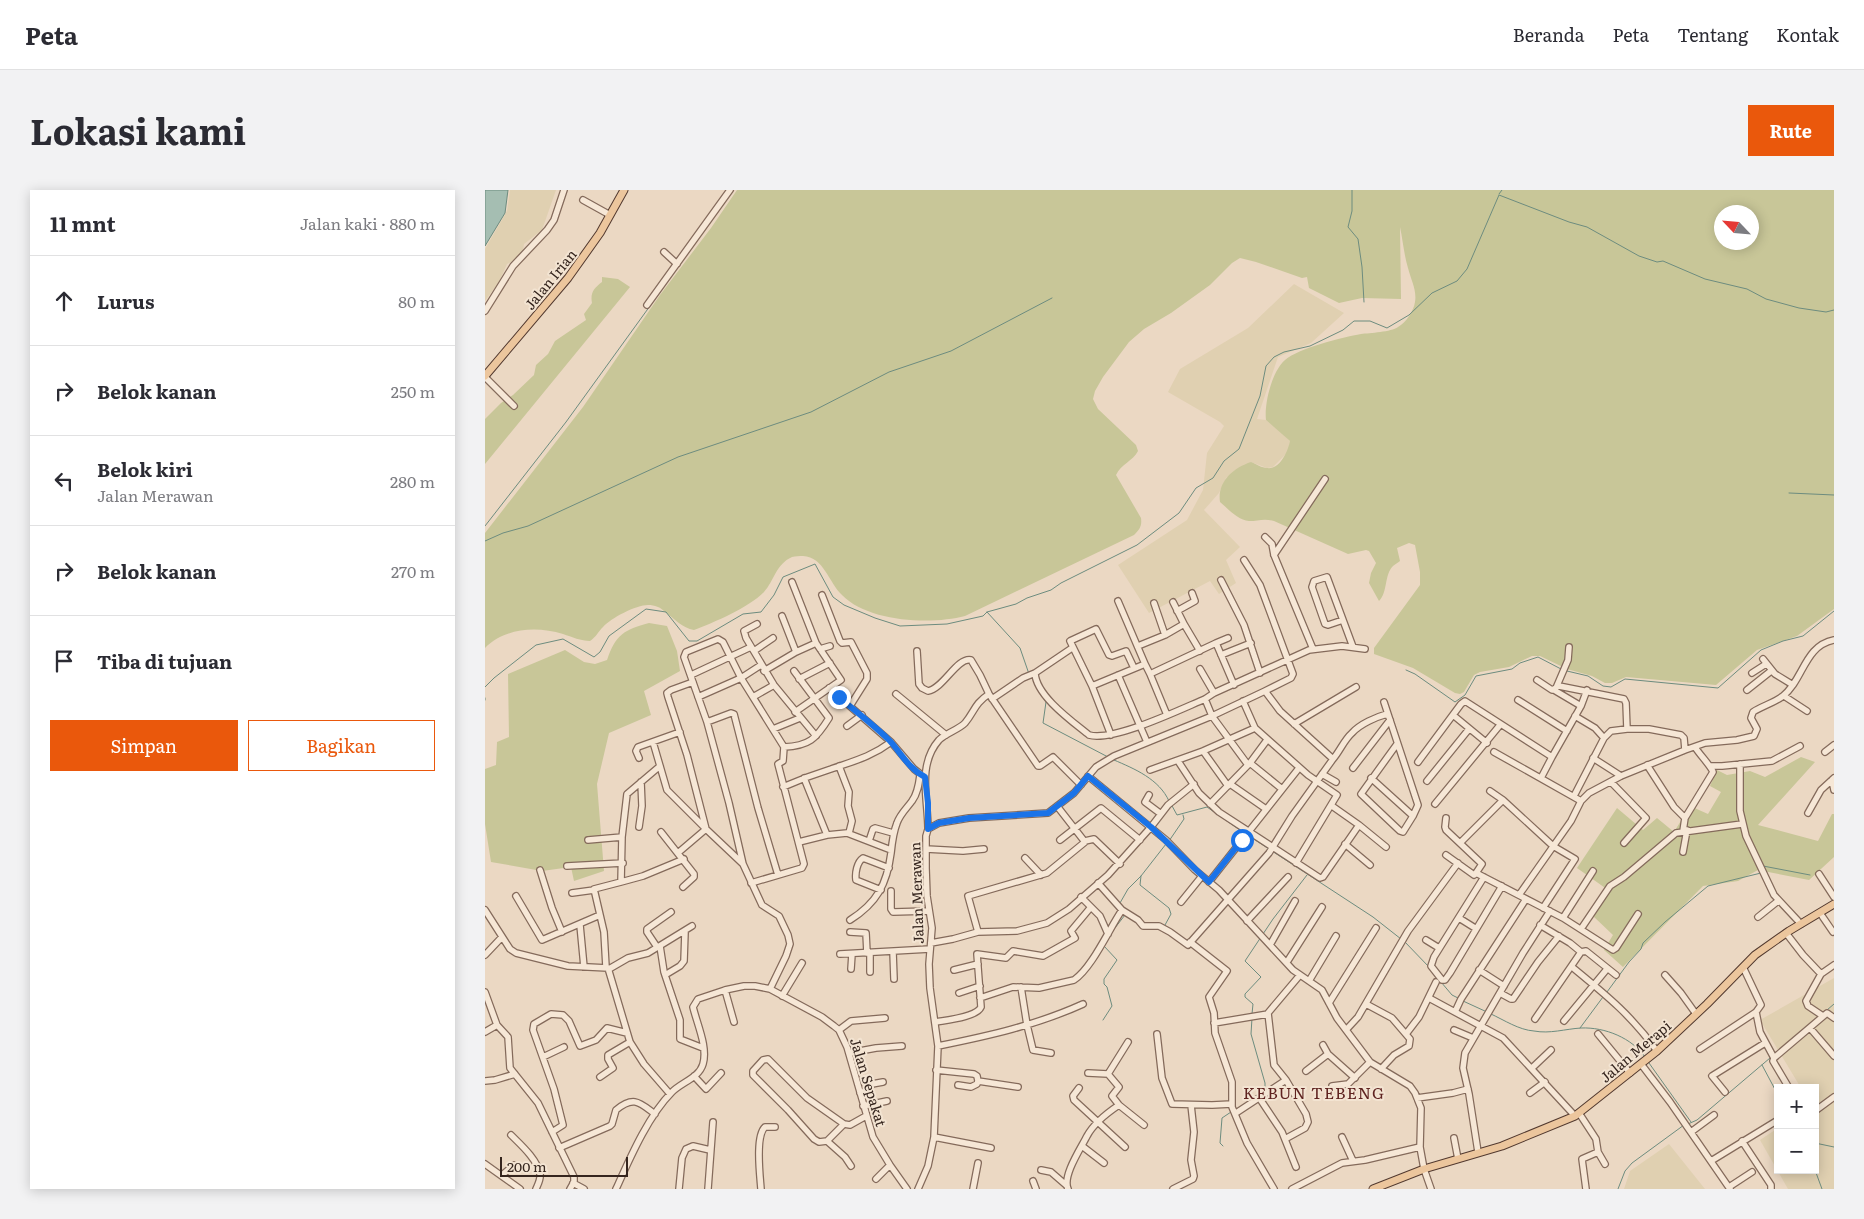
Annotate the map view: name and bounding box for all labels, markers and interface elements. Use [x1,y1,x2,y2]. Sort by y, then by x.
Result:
text: Peta [25,17,78,52]
text: Beranda [1513,21,1584,48]
text: Peta [1612,21,1649,48]
text: Tentang [1677,21,1748,48]
text: Kontak [1776,21,1839,48]
text: Lokasi kami [30,104,246,156]
button: Rute [1748,105,1834,156]
north arrow [1714,205,1759,250]
text: 11 mnt [50,207,116,238]
text: Jalan kaki · 880 m [300,211,435,235]
street label: Jalan Irian [519,244,581,314]
icon: ahead [50,287,78,315]
text: Lurus [97,287,154,315]
text: 80 m [398,289,435,313]
icon: right [50,377,78,405]
text: Belok kanan [97,377,216,405]
text: 250 m [391,379,435,403]
text: Belok kiri [97,455,193,483]
icon: left [50,467,78,495]
text: 280 m [390,469,435,493]
text: Jalan Merawan [97,483,214,507]
icon: right [50,557,78,585]
text: Belok kanan [97,557,216,585]
text: 270 m [391,559,435,583]
icon: arrive [50,647,78,675]
text: Tiba di tujuan [97,647,232,675]
route end [828,686,851,709]
button: Simpan [50,720,238,771]
button: Bagikan [248,720,435,771]
route start [1231,829,1254,852]
street label: Jalan Merawan [904,842,928,944]
street label: Jalan Merapi [1595,1015,1675,1087]
street label: Jalan Sepakat [846,1035,892,1129]
district label: KEBUN TEBENG [1243,1080,1385,1104]
map controls [1774,1084,1819,1174]
button: + [1774,1084,1819,1129]
button: − [1774,1129,1819,1174]
scale bar [500,1154,627,1177]
text: 200 m [507,1156,547,1176]

